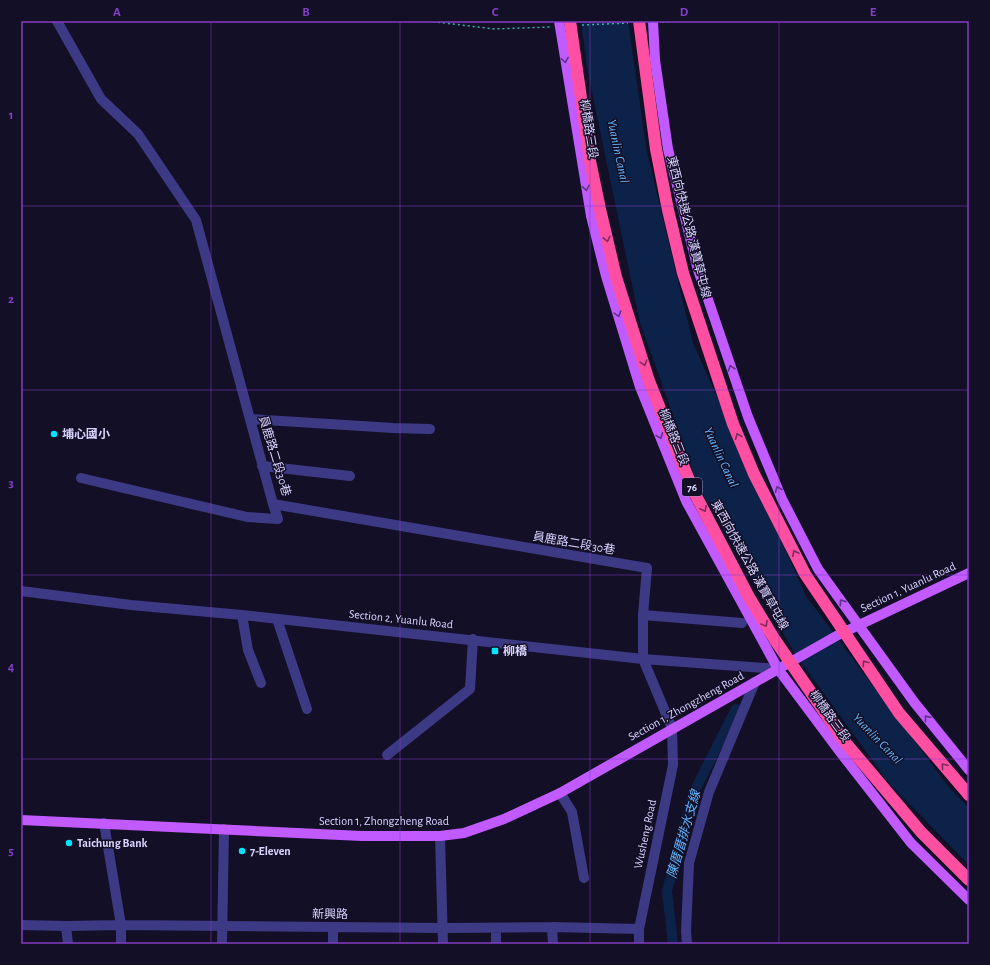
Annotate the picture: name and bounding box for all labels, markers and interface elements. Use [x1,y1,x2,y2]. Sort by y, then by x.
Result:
text: A [113,6,121,19]
text: B [302,6,310,19]
text: C [492,6,499,19]
text: D [680,6,689,19]
text: E [870,6,877,19]
one-way arrow [560,56,569,63]
street label: 柳橋路三段 [578,98,601,160]
text: 1 [9,109,13,122]
water label: Yuanlin Canal [604,118,631,184]
street label: 東西向快速公路 漢寶草屯線 [666,154,713,299]
one-way arrow [581,185,590,191]
one-way arrow [602,236,610,242]
text: 2 [8,293,14,306]
one-way arrow [613,310,621,317]
one-way arrow [639,360,647,367]
one-way arrow [727,365,736,372]
street label: 柳橋路三段 [657,407,692,467]
street label: 員鹿路二段30巷 [257,414,294,498]
water label: Yuanlin Canal [701,426,740,490]
place label: 埔心國小 [62,427,110,440]
marker: 埔心國小 [49,429,59,439]
one-way arrow [655,432,663,440]
one-way arrow [735,433,743,441]
text: 3 [8,477,14,490]
road number: 76 [682,478,702,496]
one-way arrow [774,486,782,493]
street label: 東西向快速公路 漢寶草屯線 [709,498,792,632]
one-way arrow [699,505,706,513]
street label: 員鹿路二段30巷 [532,529,616,556]
one-way arrow [792,550,800,557]
street label: Section 1, Yuanlu Road [859,560,957,614]
one-way arrow [839,599,847,606]
street label: Section 2, Yuanlu Road [348,608,454,630]
one-way arrow [761,620,768,627]
place label: 柳橋 [503,644,528,657]
marker: 柳橋 [490,646,500,656]
one-way arrow [863,660,870,667]
text: 4 [8,661,15,674]
street label: Section 1, Zhongzheng Road [626,669,746,743]
street label: 柳橋路三段 [808,688,853,744]
water label: Yuanlin Canal [850,711,904,767]
one-way arrow [925,716,932,723]
one-way arrow [941,763,948,770]
water label: 陳厝厝排水支線 [665,787,704,880]
street label: Wusheng Road [632,798,658,870]
street label: Section 1, Zhongzheng Road [319,815,449,827]
place label: Taichung Bank [77,837,148,849]
marker: Taichung Bank [64,838,74,848]
text: 5 [8,845,14,858]
place label: 7-Eleven [250,845,291,857]
marker: 7-Eleven [237,846,247,856]
street label: 新興路 [312,907,348,920]

